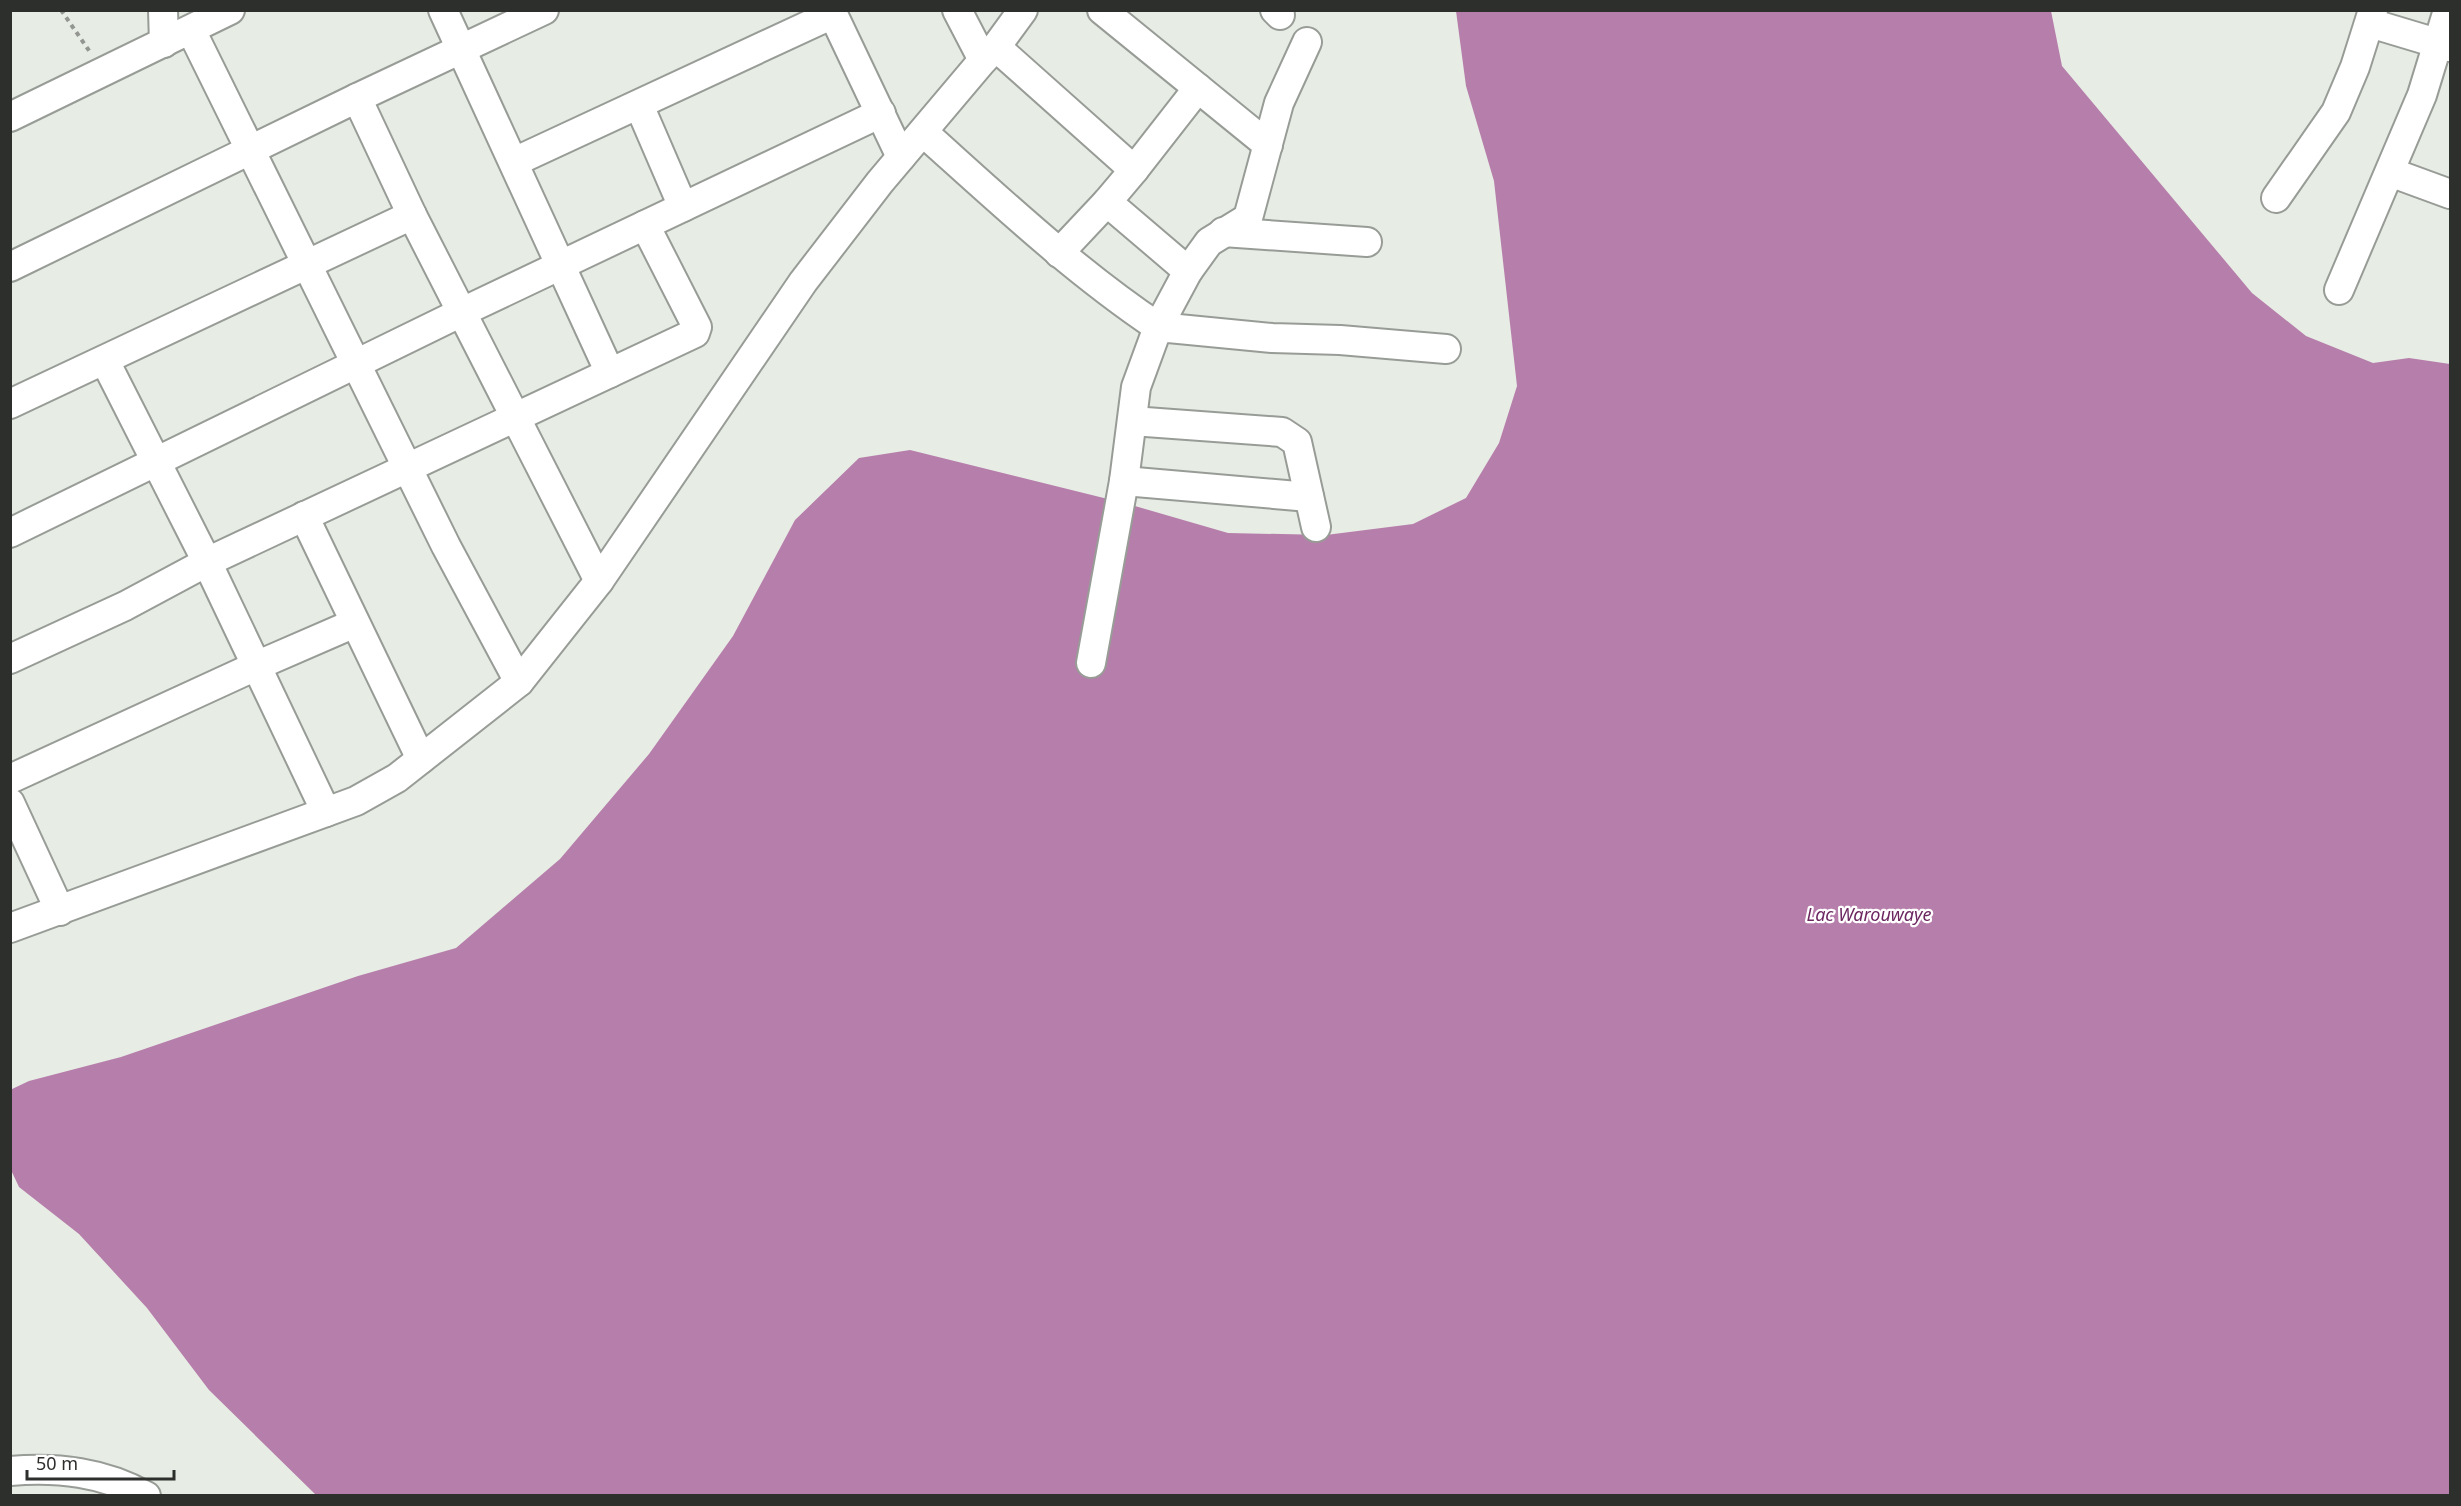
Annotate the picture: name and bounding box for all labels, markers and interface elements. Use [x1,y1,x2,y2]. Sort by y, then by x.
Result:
water label: Lac Warouwaye [1807,902,1931,926]
scale bar [27,1443,174,1481]
text: 50 m [36,1451,78,1475]

